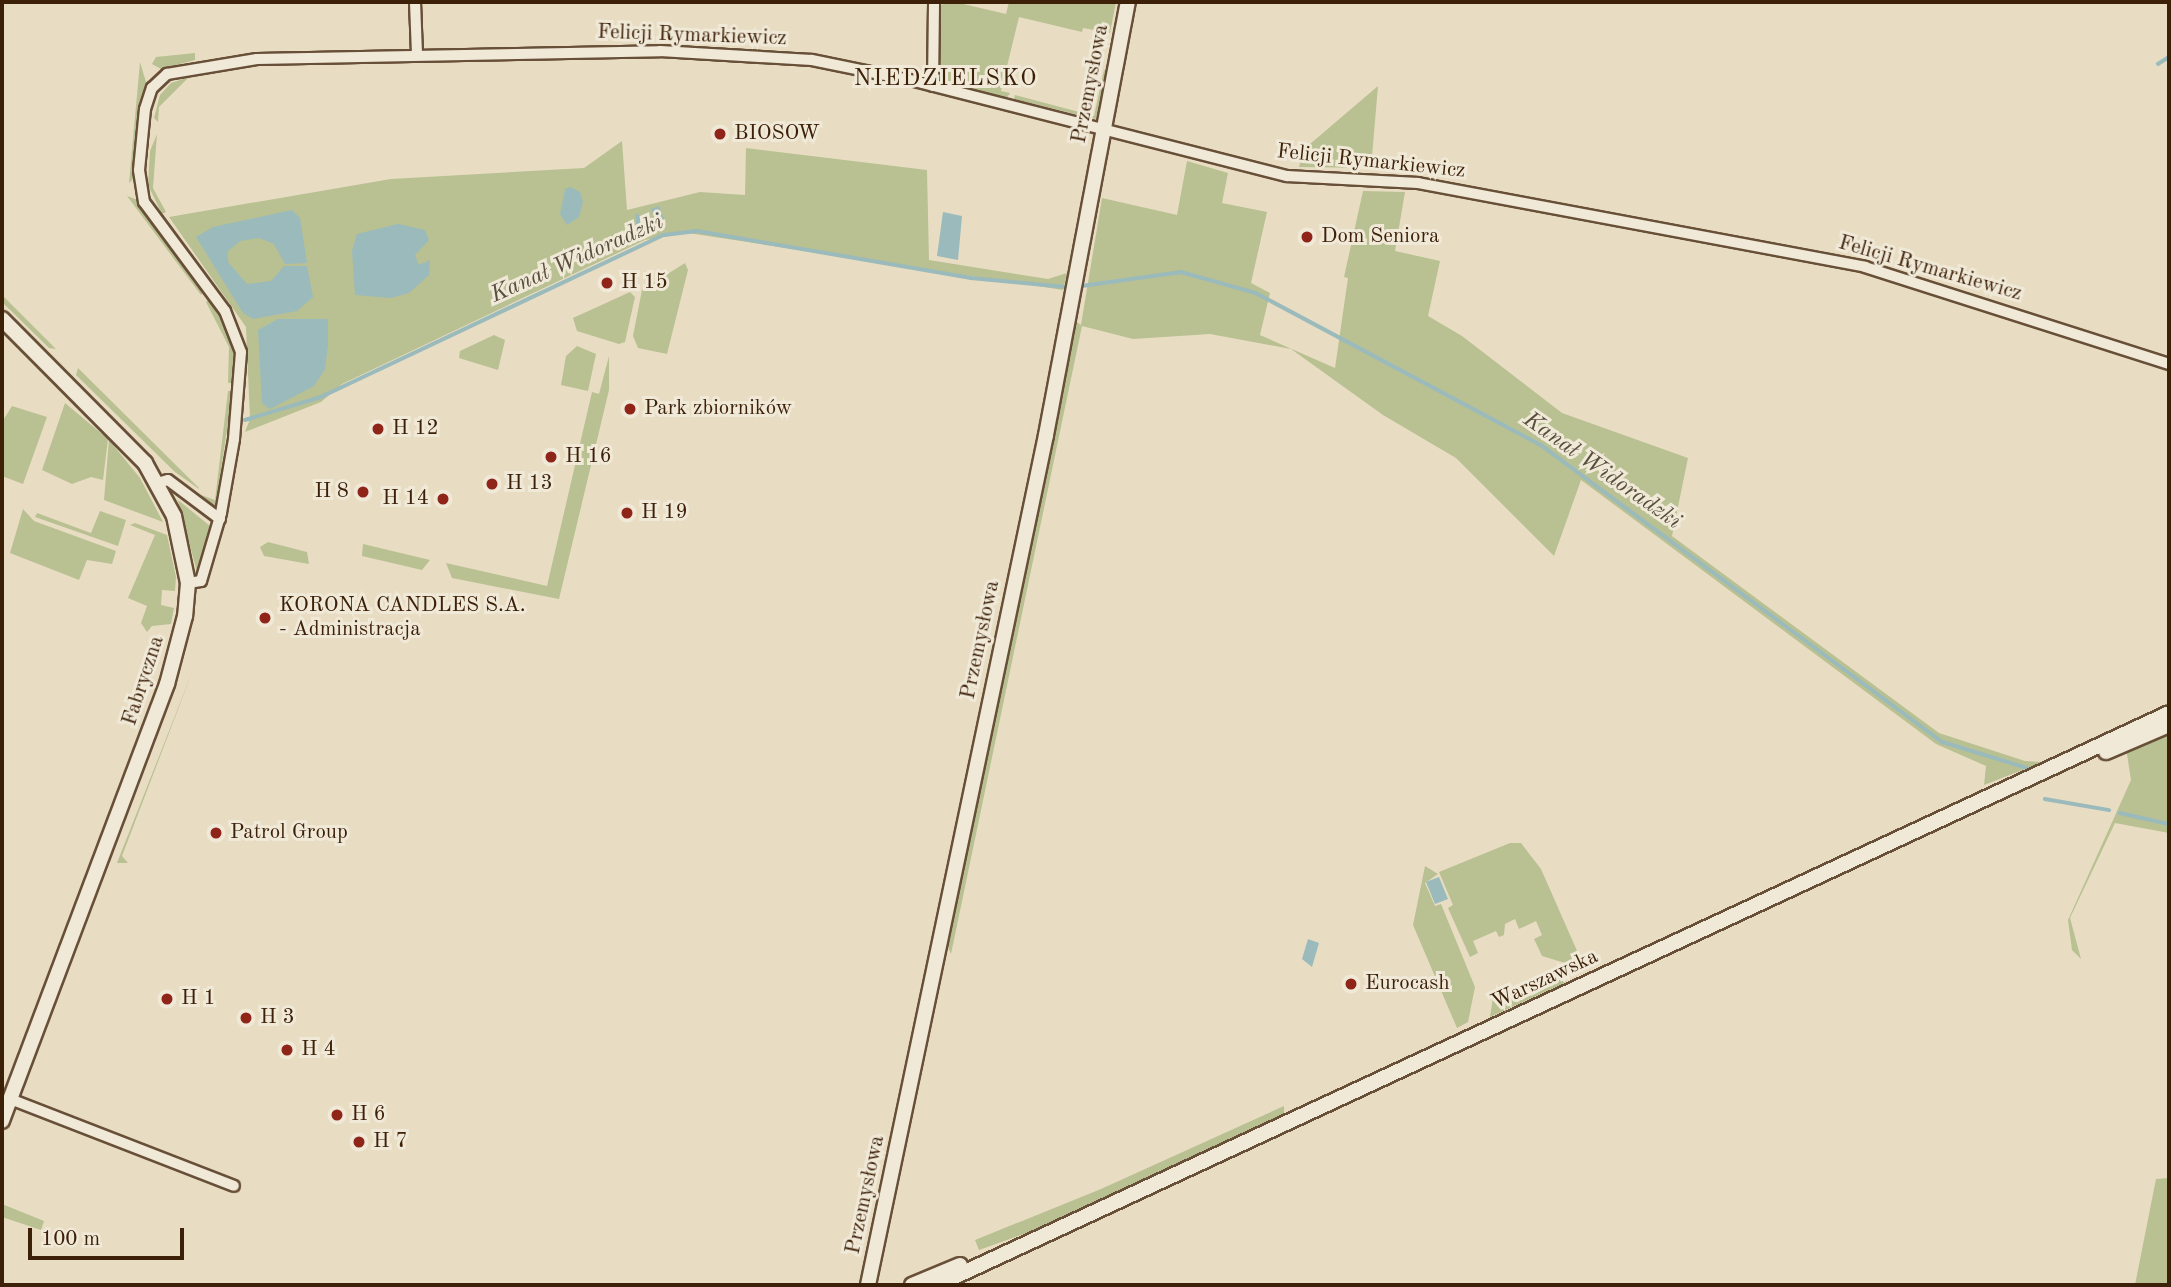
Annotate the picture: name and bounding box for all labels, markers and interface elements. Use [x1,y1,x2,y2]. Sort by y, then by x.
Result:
street label: Felicji Rymarkiewicz [597,20,787,52]
street label: Przemysłowa [1067,22,1115,146]
district label: NIEDZIELSKO [855,65,1037,93]
place label: BIOSOW [734,121,820,147]
marker: BIOSOW [712,126,728,142]
street label: Felicji Rymarkiewicz [1275,140,1467,184]
water label: Kanał Widoradzki [486,208,668,310]
place label: Dom Seniora [1321,224,1439,250]
marker: Dom Seniora [1299,229,1315,245]
street label: Felicji Rymarkiewicz [1835,231,2025,307]
place label: H 15 [621,270,668,296]
marker: H 15 [599,275,615,291]
place label: Park zbiorników [644,396,792,422]
marker: Park zbiorników [622,401,638,417]
water label: Kanał Widoradzki [1518,406,1686,536]
place label: H 12 [392,416,439,442]
marker: H 12 [370,421,386,437]
place label: H 16 [565,444,612,470]
marker: H 16 [543,449,559,465]
place label: H 13 [506,471,553,497]
marker: H 13 [484,476,500,492]
place label: H 8 [314,479,349,505]
marker: H 8 [355,484,371,500]
place label: H 14 [382,486,429,512]
marker: H 14 [435,491,451,507]
place label: H 19 [641,500,688,526]
marker: H 19 [619,505,635,521]
street label: Przemysłowa [956,578,1006,702]
place label: KORONA CANDLES S.A. - Administracja [279,593,526,643]
marker: KORONA CANDLES S.A. - Administracja [257,610,273,626]
street label: Fabryczna [118,633,170,729]
place label: Patrol Group [230,820,348,846]
marker: Patrol Group [208,825,224,841]
street label: Warszawska [1488,944,1602,1016]
place label: Eurocash [1365,971,1450,997]
marker: Eurocash [1343,976,1359,992]
place label: H 1 [181,986,216,1012]
marker: H 1 [159,991,175,1007]
place label: H 3 [260,1005,295,1031]
marker: H 3 [238,1010,254,1026]
place label: H 4 [301,1037,336,1063]
marker: H 4 [279,1042,295,1058]
place label: H 6 [351,1102,386,1128]
marker: H 6 [329,1107,345,1123]
place label: H 7 [373,1129,408,1155]
street label: Przemysłowa [841,1133,891,1257]
marker: H 7 [351,1134,367,1150]
scale bar [32,1214,187,1258]
text: 100 m [41,1229,100,1250]

